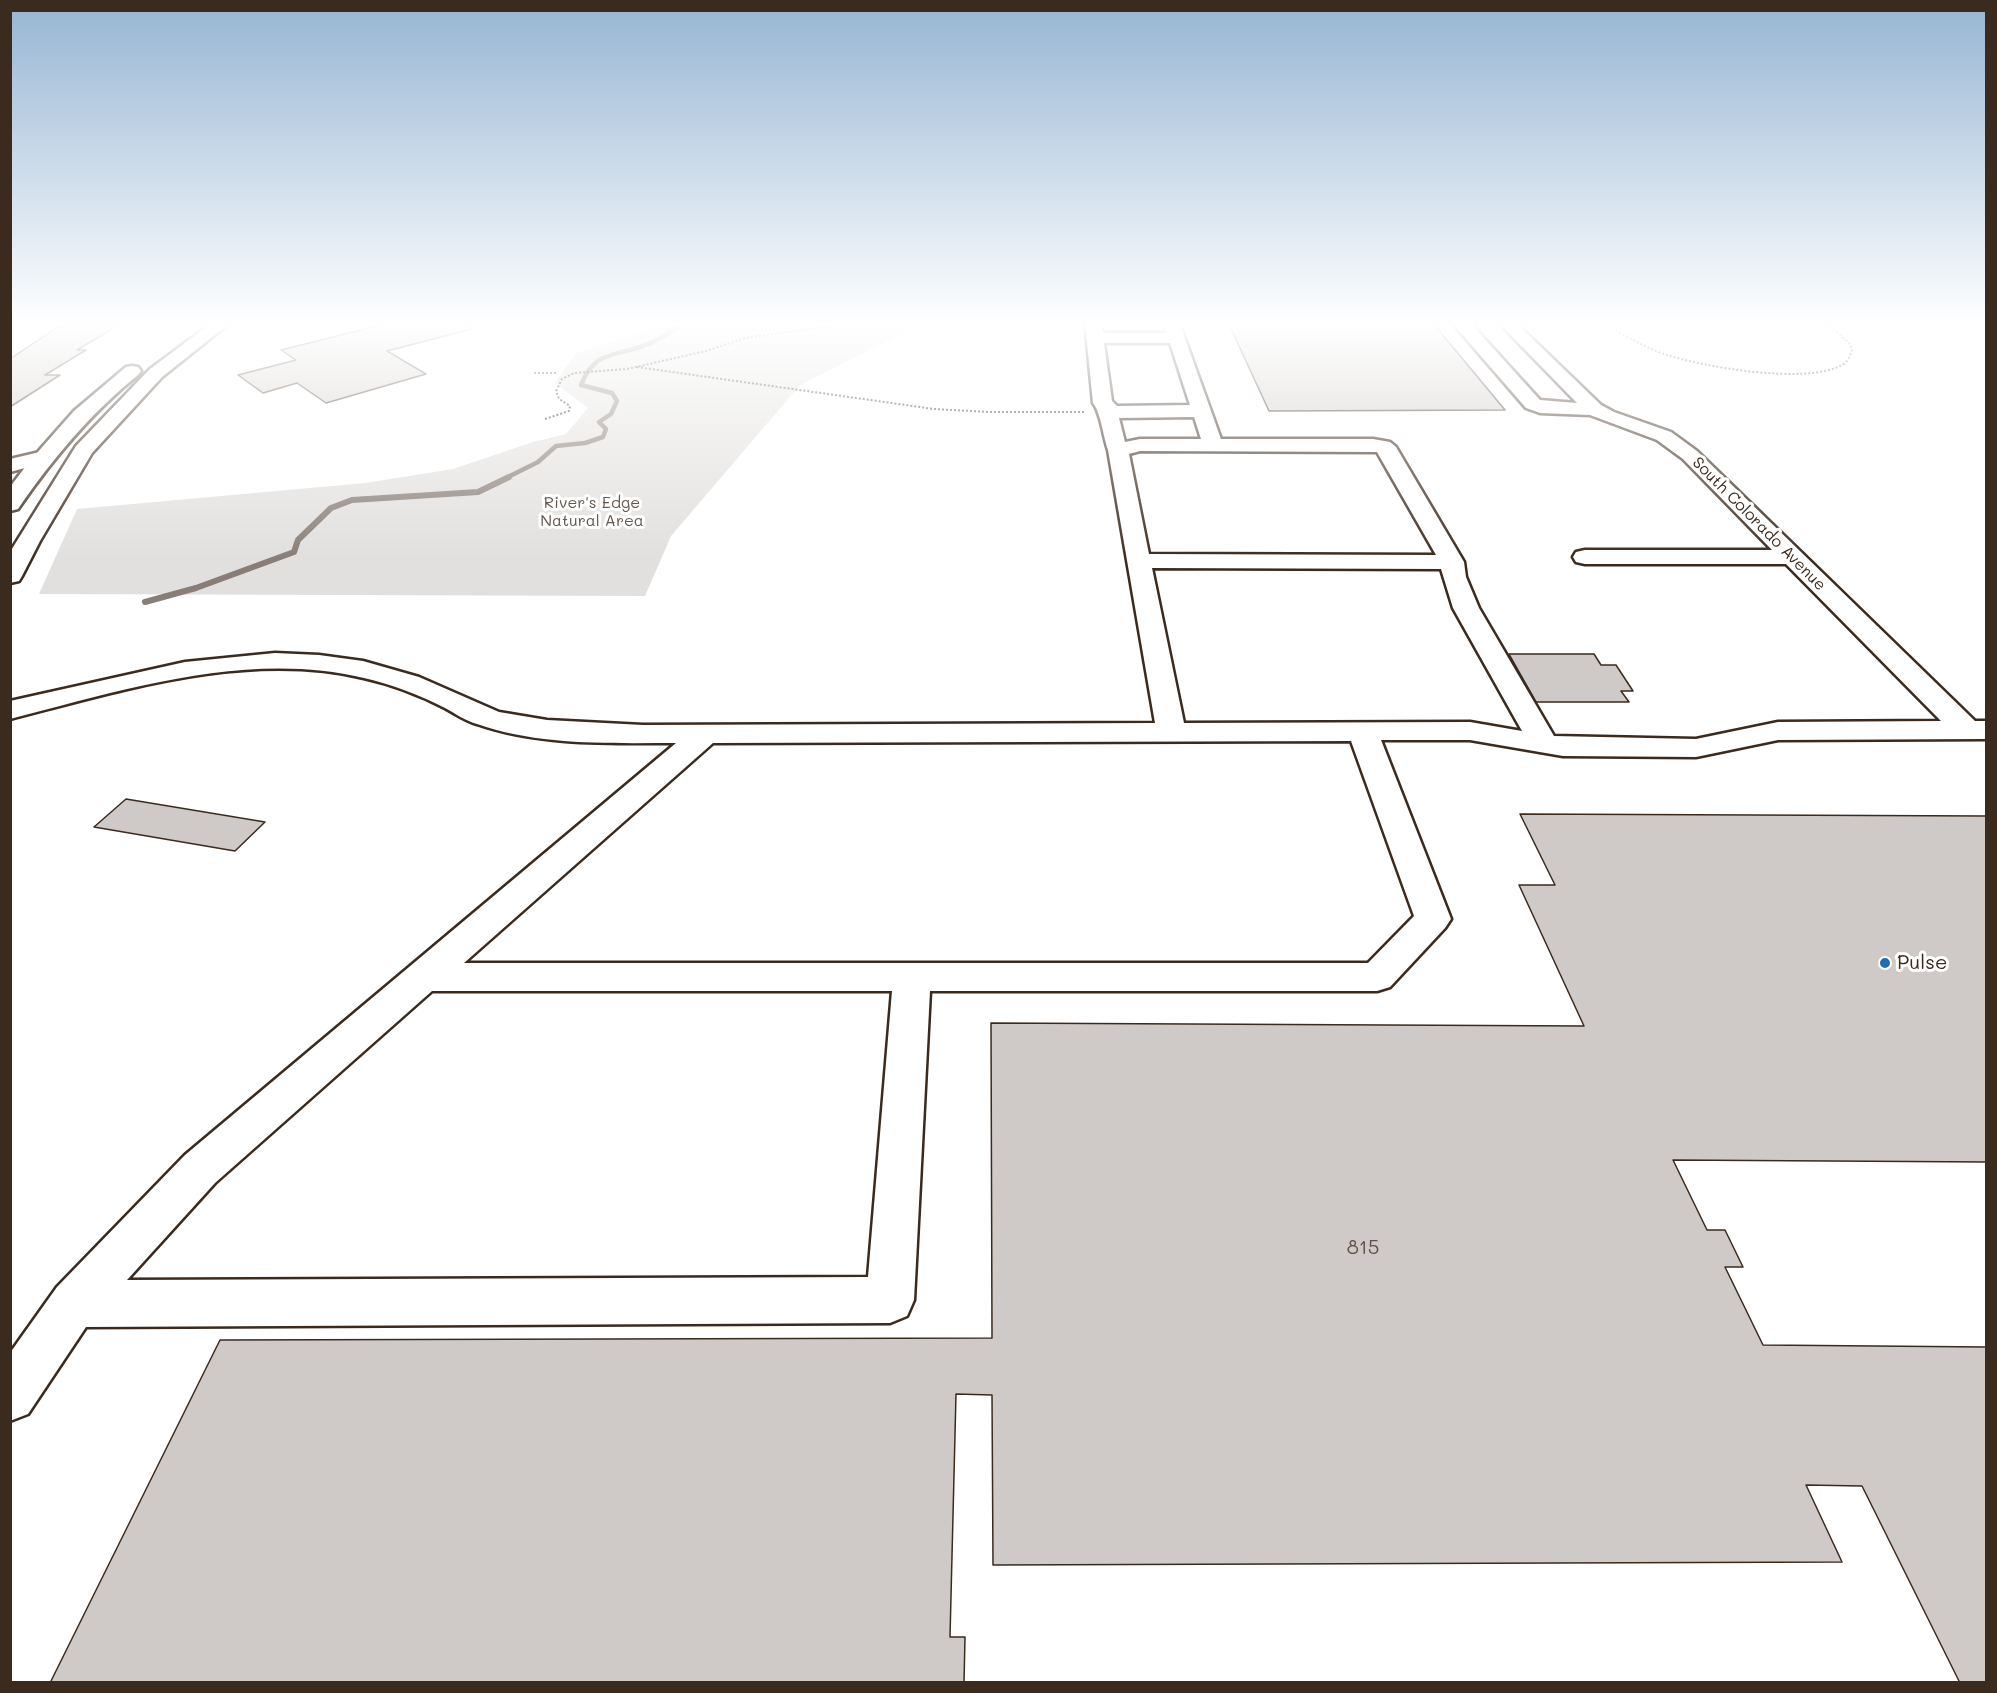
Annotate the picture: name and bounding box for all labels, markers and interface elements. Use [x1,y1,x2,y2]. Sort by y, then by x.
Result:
street label: South Colorado Avenue [1688,453,1830,595]
park label: River's Edge Natural Area [540,493,644,531]
place label: Pulse [1897,951,1947,975]
marker: Pulse [1878,956,1892,970]
house number: 815 [1347,1236,1379,1260]

